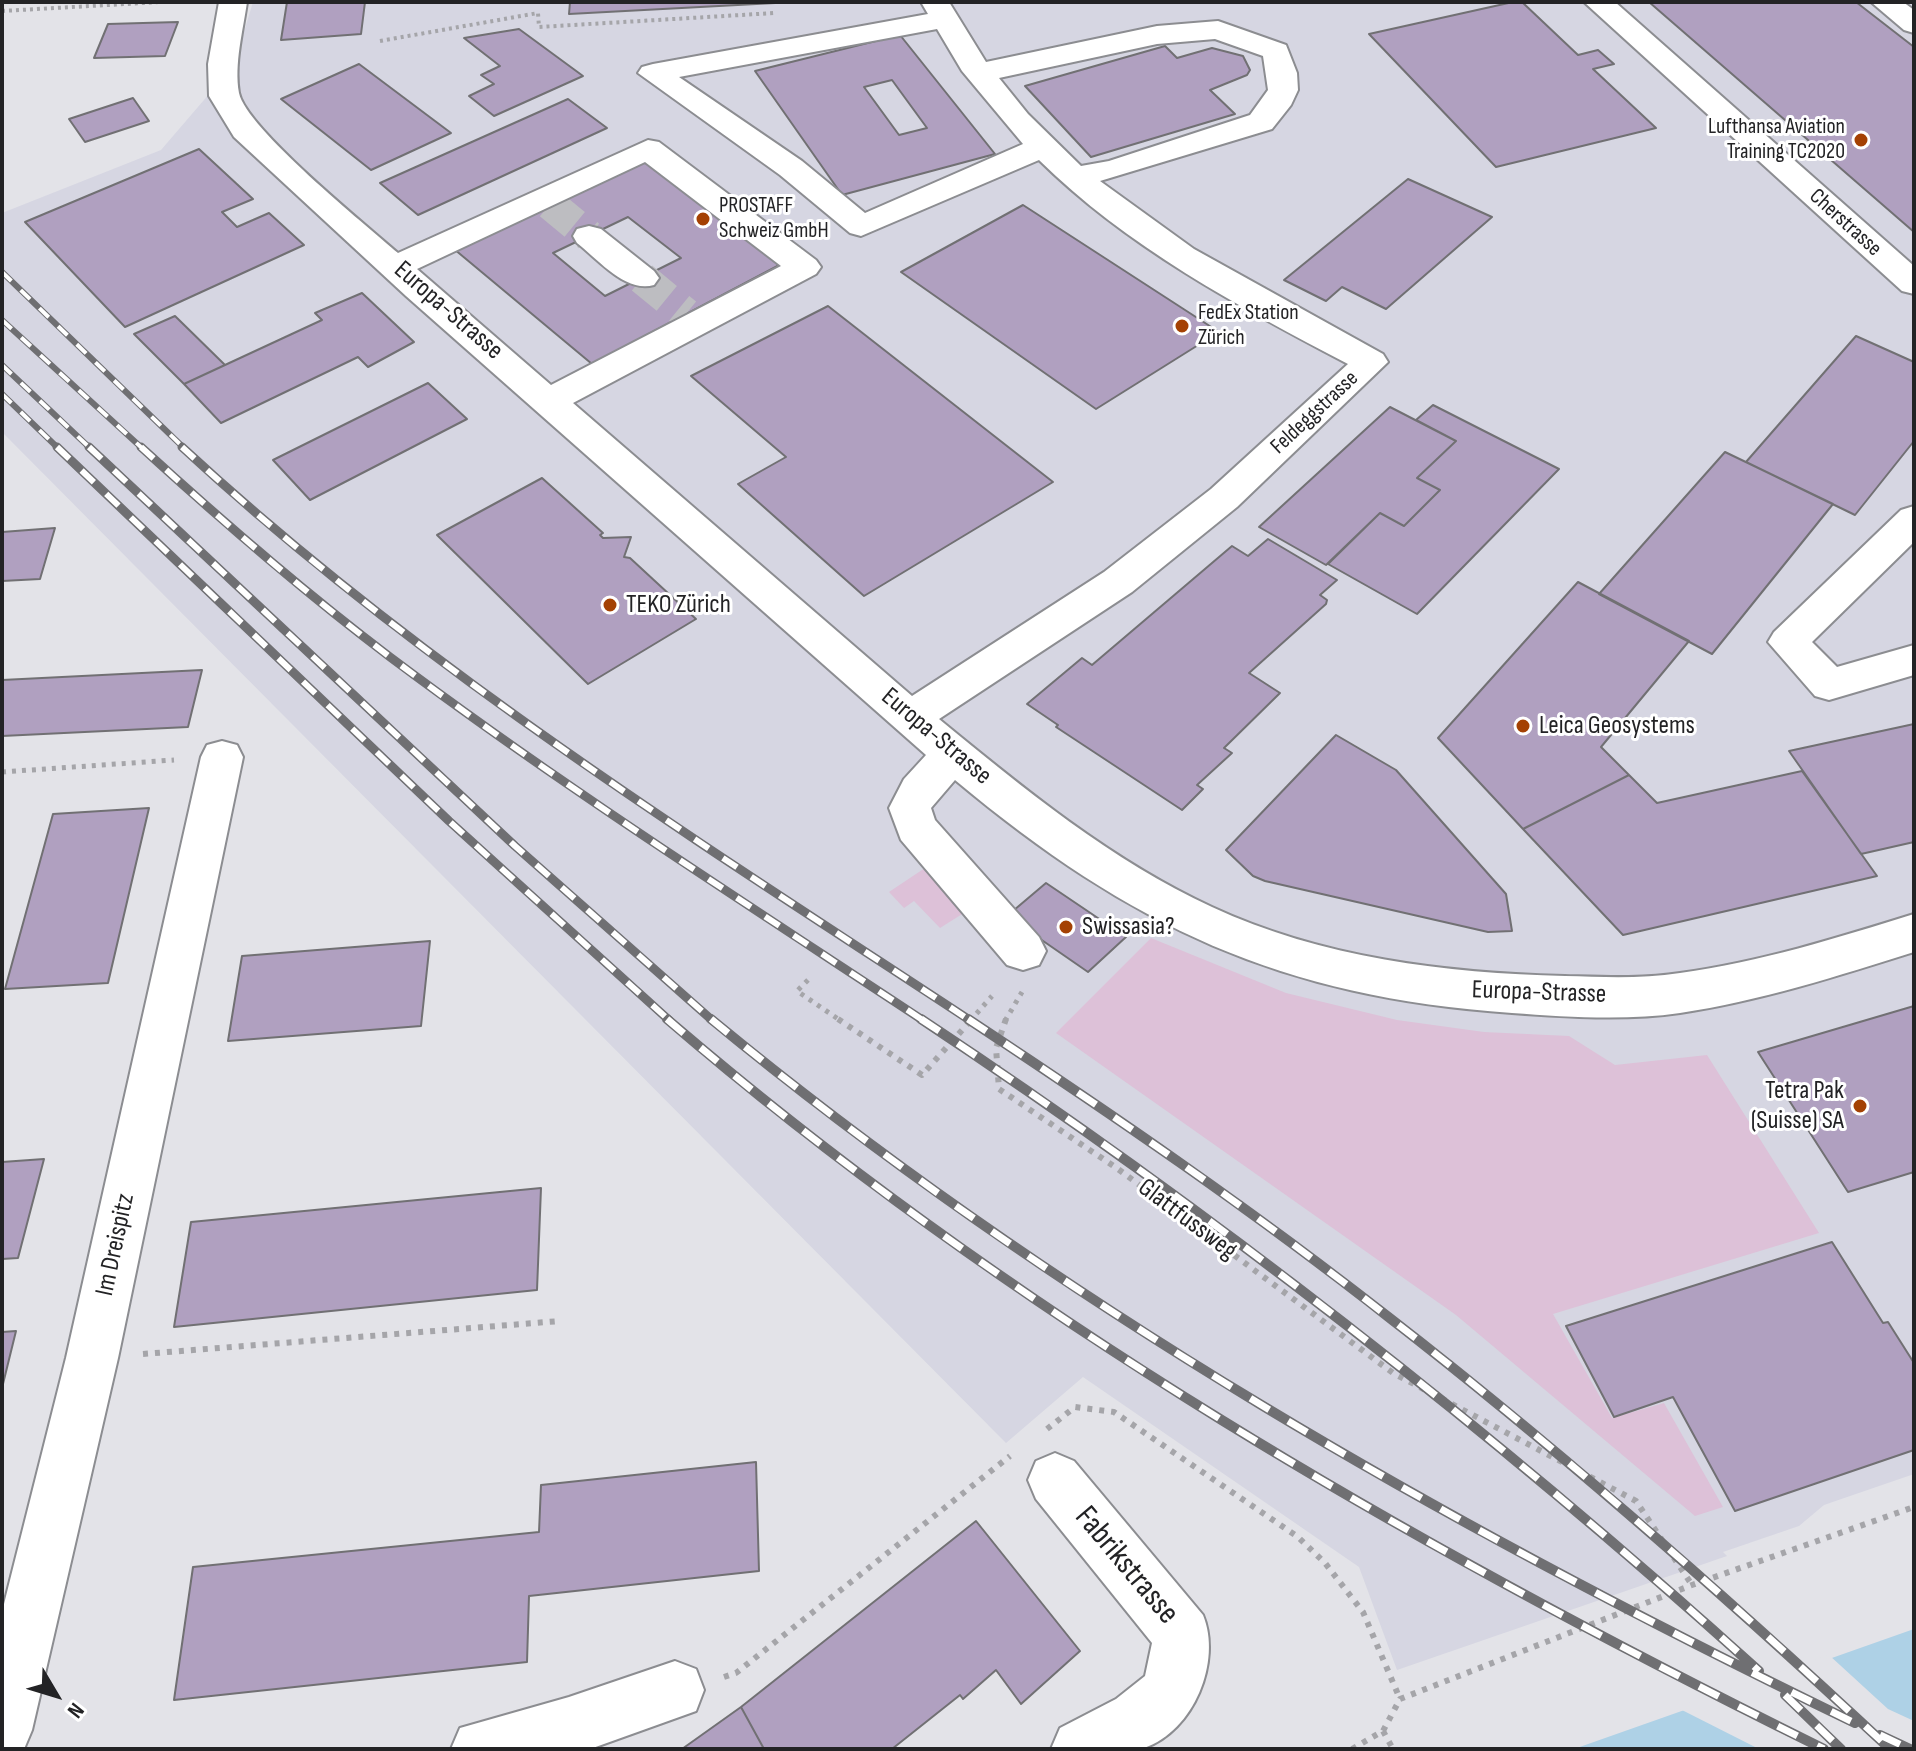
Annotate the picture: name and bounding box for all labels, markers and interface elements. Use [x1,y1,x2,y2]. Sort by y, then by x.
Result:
place label: Lufthansa Aviation Training TC2020 [1708,114,1845,166]
marker: Lufthansa Aviation Training TC2020 [1852,131,1870,149]
street label: Cherstrasse [1803,184,1887,262]
place label: PROSTAFF Schweiz GmbH [719,193,829,244]
marker: PROSTAFF Schweiz GmbH [694,210,712,228]
street label: Europa-Strasse [387,255,509,367]
place label: FedEx Station Zürich [1198,300,1299,352]
marker: FedEx Station Zürich [1173,317,1191,335]
street label: Feldeggstrasse [1266,366,1364,460]
place label: TEKO Zürich [626,589,731,621]
marker: TEKO Zürich [601,596,619,614]
street label: Europa-Strasse [874,682,998,792]
place label: Leica Geosystems [1539,710,1695,742]
marker: Leica Geosystems [1514,717,1532,735]
place label: Swissasia? [1082,911,1174,943]
marker: Swissasia? [1057,918,1075,936]
street label: Europa-Strasse [1471,975,1607,1011]
place label: Tetra Pak (Suisse) SA [1751,1075,1844,1136]
marker: Tetra Pak (Suisse) SA [1851,1097,1869,1115]
street label: Glattfussweg [1131,1173,1243,1267]
street label: Im Dreispitz [90,1191,142,1299]
street label: Fabrikstrasse [1066,1499,1186,1633]
north arrow [16,1655,96,1735]
text: N [61,1697,90,1723]

